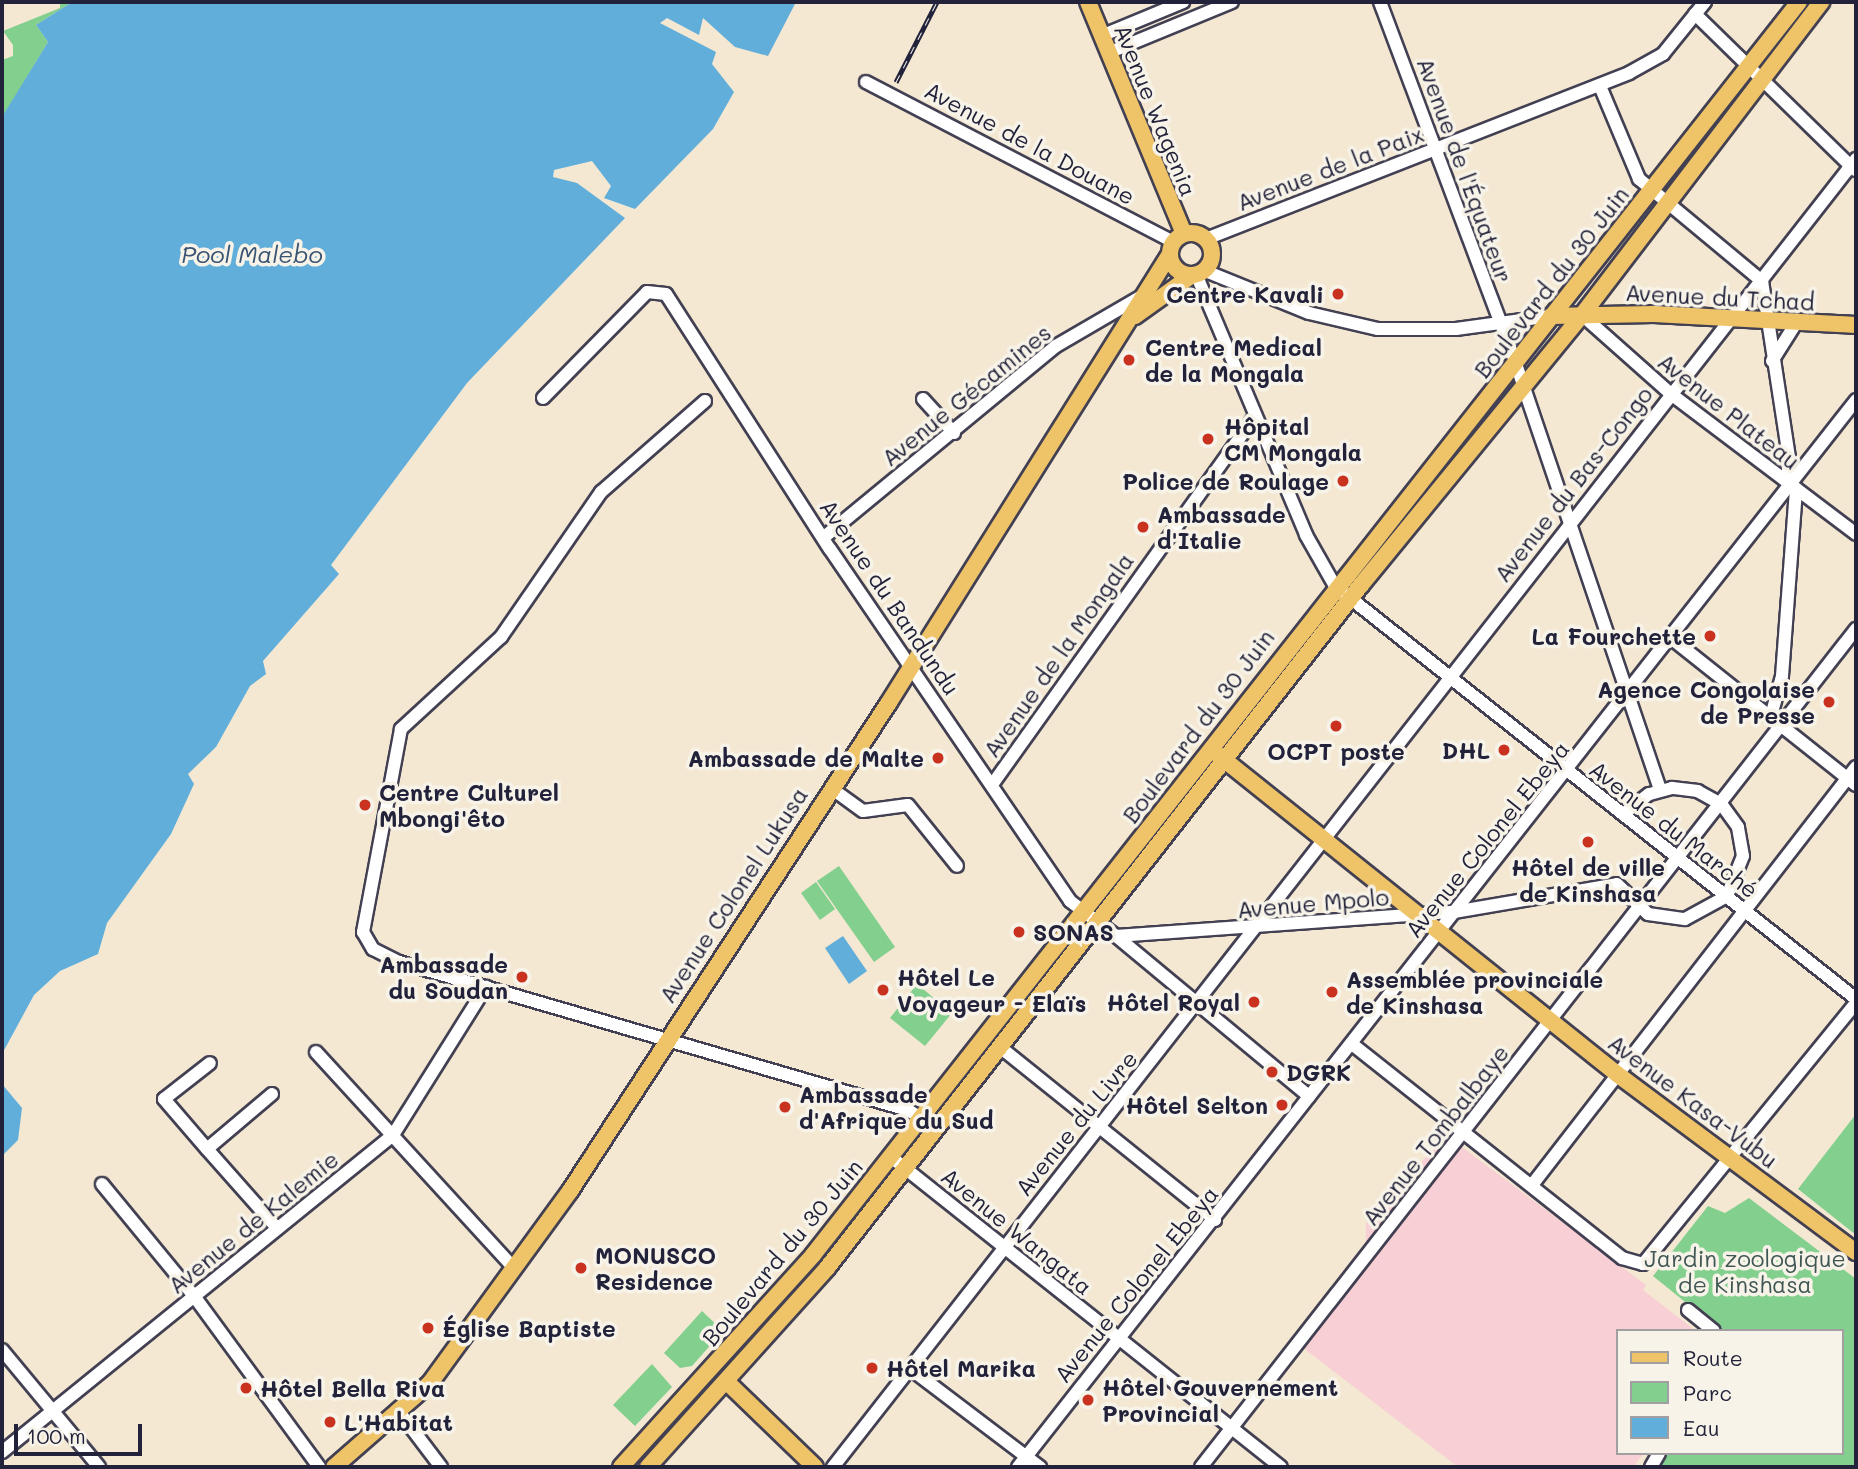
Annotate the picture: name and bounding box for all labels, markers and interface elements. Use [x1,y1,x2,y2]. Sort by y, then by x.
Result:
street label: Avenue Wagenia [1109,20,1203,200]
street label: Avenue de l'Équateur [1411,54,1519,286]
street label: Avenue de la Douane [920,76,1140,210]
street label: Avenue de la Paix [1233,120,1427,216]
street label: Boulevard du 30 Juin [1468,181,1634,383]
water label: Pool Malebo [181,240,323,268]
street label: Avenue du Tchad [1625,278,1815,316]
place label: Centre Kavali [1166,280,1324,308]
marker: Centre Kavali [1330,286,1346,302]
street label: Avenue Gécamines [876,318,1056,472]
place label: Centre Medical de la Mongala [1145,333,1322,387]
street label: Avenue Plateau [1653,347,1805,475]
marker: Centre Medical de la Mongala [1119,350,1139,370]
street label: Avenue du Bas-Congo [1488,381,1658,587]
place label: Hôpital CM Mongala [1224,412,1362,466]
marker: Hôpital CM Mongala [1198,429,1218,449]
place label: Police de Roulage [1122,467,1329,495]
marker: Police de Roulage [1335,473,1351,489]
street label: Avenue du Bandundu [814,494,966,700]
place label: Ambassade d'Italie [1157,500,1286,554]
marker: Ambassade d'Italie [1135,519,1151,535]
street label: Avenue de la Mongala [977,548,1139,762]
place label: La Fourchette [1531,622,1696,650]
street label: Boulevard du 30 Juin [1116,624,1280,828]
marker: La Fourchette [1702,628,1718,644]
place label: Agence Congolaise de Presse [1597,675,1815,729]
marker: Agence Congolaise de Presse [1821,694,1837,710]
marker: OCPT poste [1328,718,1344,734]
street label: Avenue Colonel Ebeya [1399,735,1575,943]
place label: DHL [1442,736,1490,764]
place label: OCPT poste [1267,737,1405,765]
marker: DHL [1496,742,1512,758]
place label: Ambassade de Malte [688,744,924,772]
marker: Ambassade de Malte [930,750,946,766]
street label: Avenue du Marché [1584,755,1764,903]
place label: Centre Culturel Mbongi'êto [379,778,559,832]
street label: Avenue Colonel Lukusa [653,782,813,1008]
marker: Centre Culturel Mbongi'êto [357,797,373,813]
marker: Hôtel de ville de Kinshasa [1580,834,1596,850]
place label: Hôtel de ville de Kinshasa [1511,853,1665,907]
street label: Avenue Mpolo [1236,883,1390,923]
place label: SONAS [1033,918,1114,946]
marker: SONAS [1011,924,1027,940]
place label: Ambassade du Soudan [379,950,508,1004]
place label: Hôtel Le Voyageur - Elaïs [897,963,1086,1017]
place label: Assemblée provinciale de Kinshasa [1346,965,1603,1019]
marker: Ambassade du Soudan [514,969,530,985]
marker: Hôtel Le Voyageur - Elaïs [875,982,891,998]
marker: Assemblée provinciale de Kinshasa [1324,984,1340,1000]
place label: Hôtel Royal [1106,988,1240,1016]
marker: Hôtel Royal [1246,994,1262,1010]
street label: Avenue Kasa-Vubu [1603,1028,1783,1174]
street label: Avenue Tombalbaye [1356,1039,1514,1231]
street label: Avenue du Livre [1009,1045,1143,1201]
place label: DGRK [1286,1058,1351,1086]
marker: DGRK [1264,1064,1280,1080]
place label: Ambassade d'Afrique du Sud [799,1080,993,1134]
place label: Hôtel Selton [1125,1091,1268,1119]
marker: Hôtel Selton [1274,1097,1290,1113]
marker: Ambassade d'Afrique du Sud [777,1099,793,1115]
street label: Avenue de Kalemie [162,1145,344,1299]
street label: Boulevard du 30 Juin [696,1153,868,1351]
street label: Avenue Wangata [936,1162,1098,1300]
street label: Avenue Colonel Ebeya [1048,1180,1224,1388]
place label: MONUSCO Residence [595,1241,716,1295]
park label: Jardin zoologique de Kinshasa [1644,1244,1846,1298]
marker: MONUSCO Residence [573,1260,589,1276]
place label: Église Baptiste [442,1314,616,1342]
marker: Église Baptiste [420,1320,436,1336]
legend [1616,1329,1844,1455]
text: Route [1683,1344,1743,1371]
place label: Hôtel Marika [886,1354,1036,1382]
marker: Hôtel Marika [864,1360,880,1376]
place label: Hôtel Gouvernement Provincial [1102,1373,1338,1427]
place label: Hôtel Bella Riva [260,1374,445,1402]
text: Parc [1683,1379,1732,1406]
marker: Hôtel Bella Riva [238,1380,254,1396]
marker: Hôtel Gouvernement Provincial [1080,1392,1096,1408]
place label: L'Habitat [344,1408,453,1436]
scale bar [18,1410,145,1454]
marker: L'Habitat [322,1414,338,1430]
text: Eau [1683,1414,1720,1441]
text: 100 m [27,1422,86,1449]

